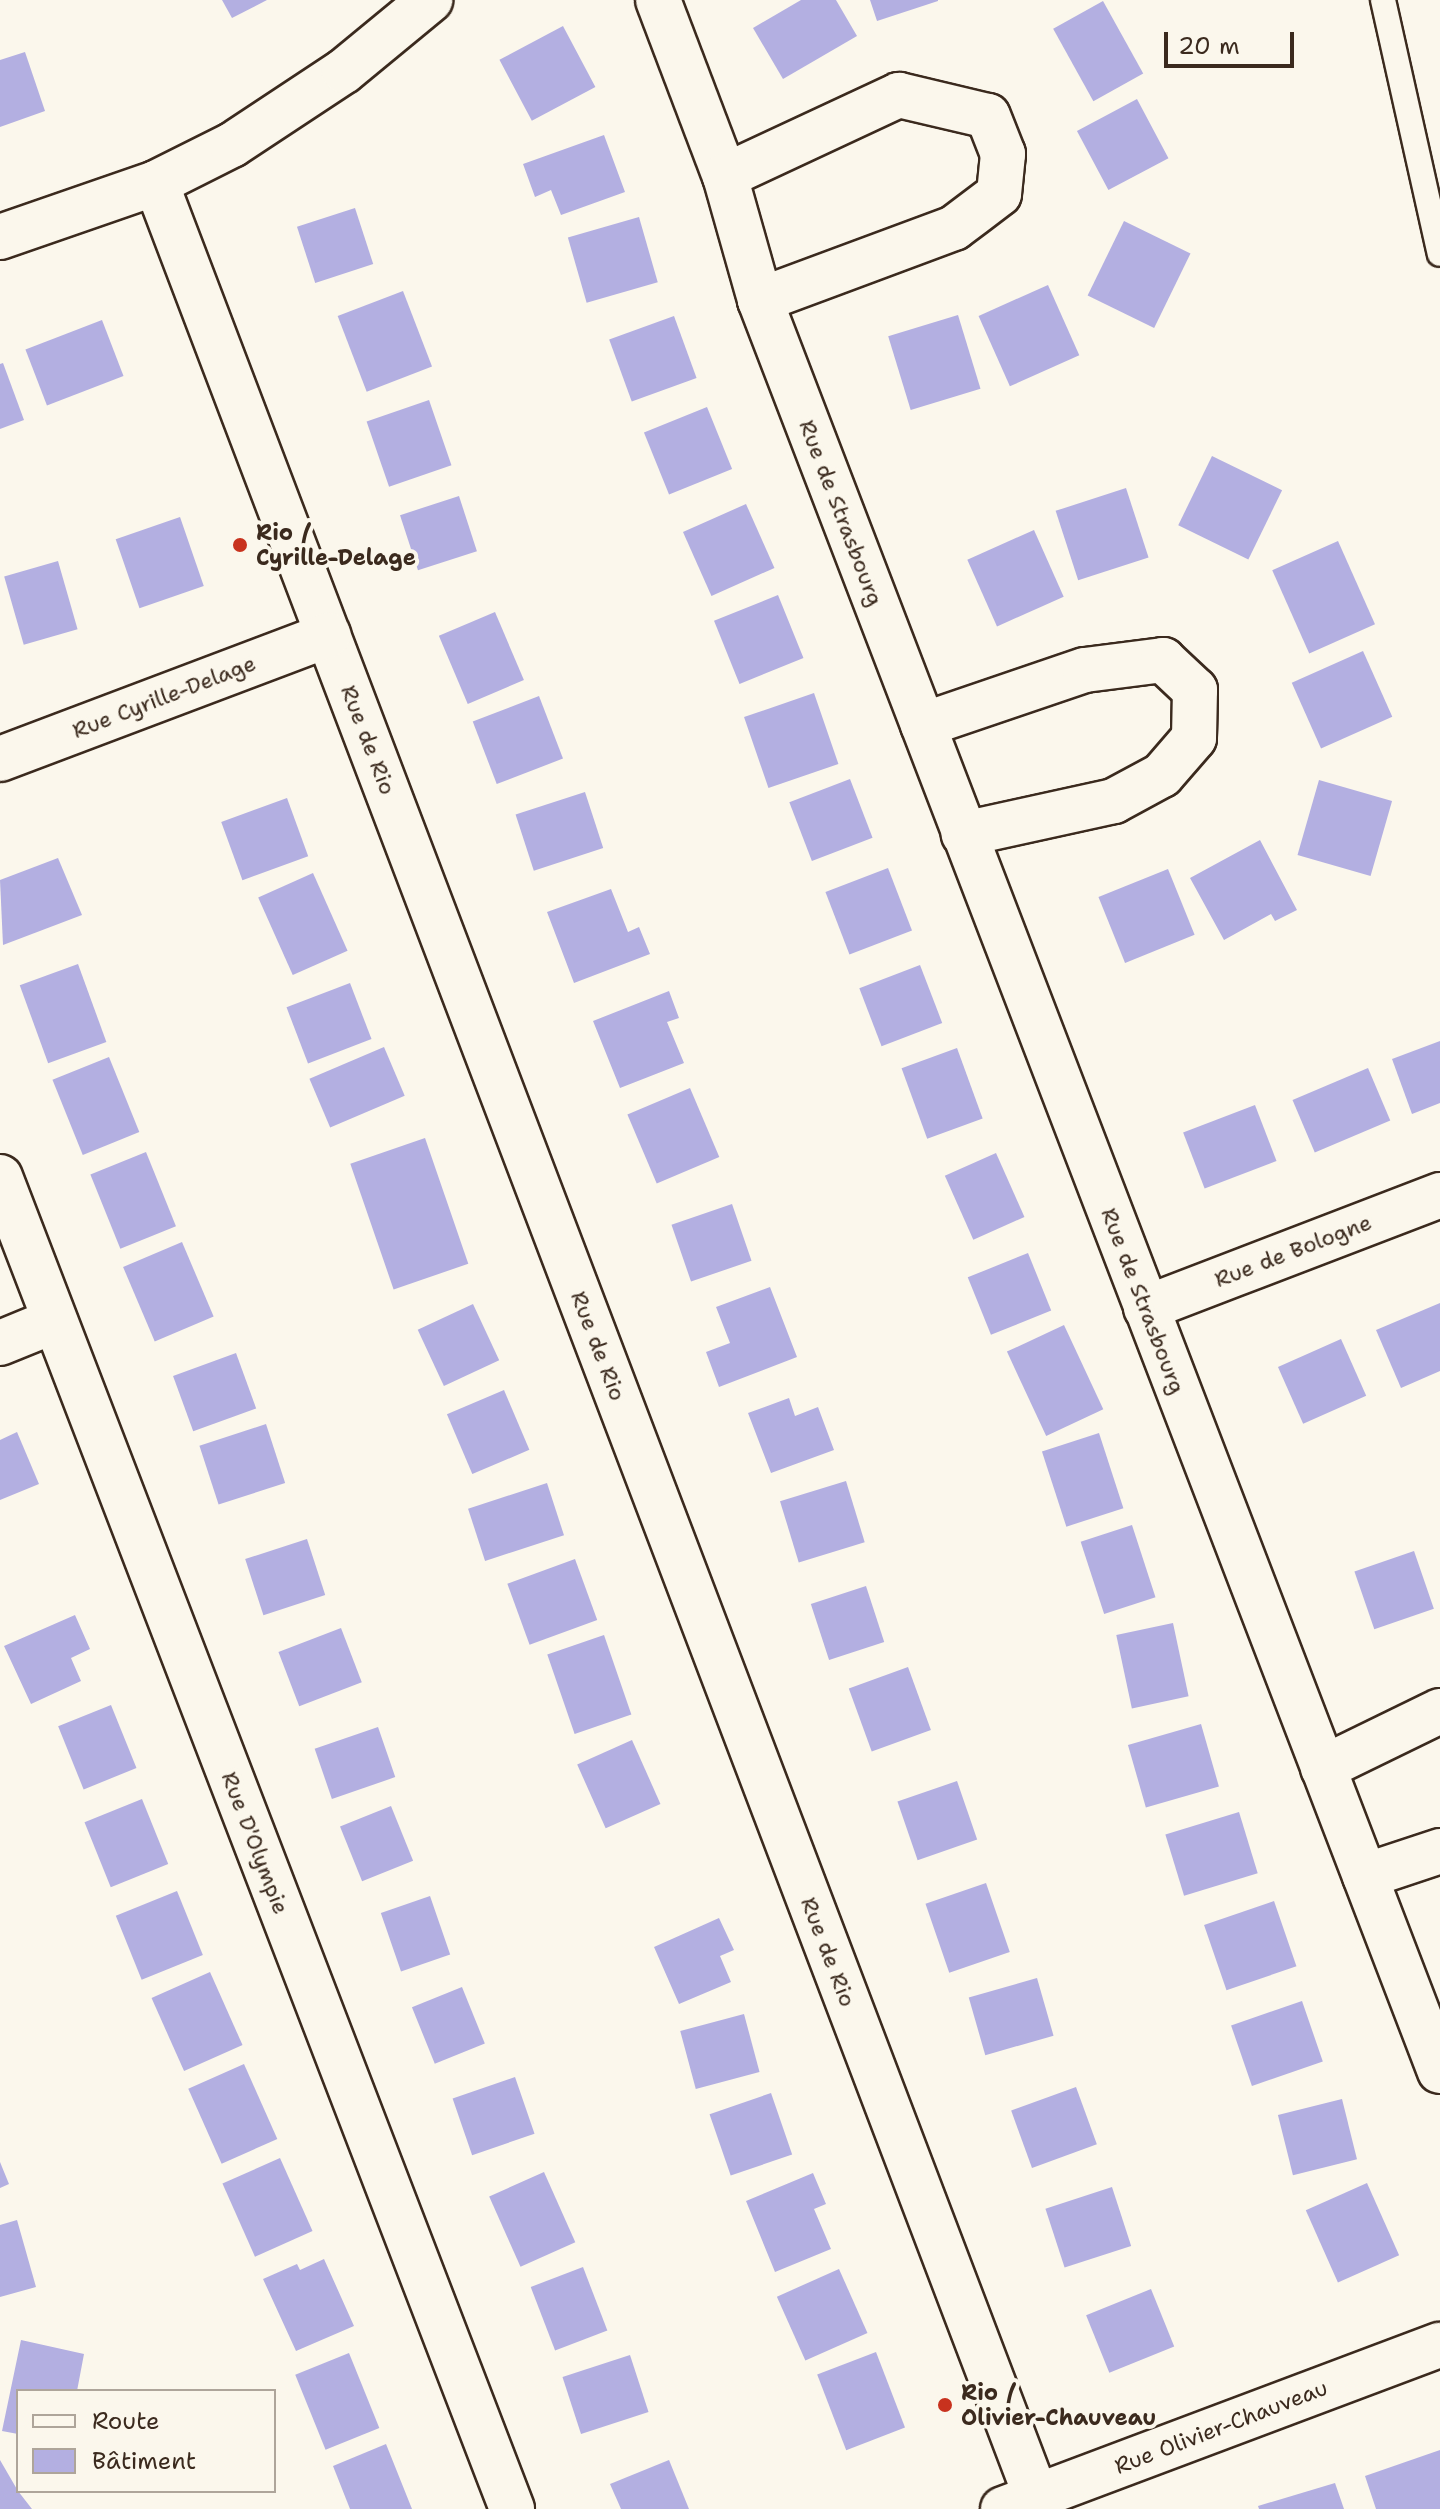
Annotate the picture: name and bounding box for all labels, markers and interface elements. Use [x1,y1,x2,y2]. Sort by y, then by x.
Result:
scale bar [1168,16,1298,66]
text: 20 m [1178,30,1240,62]
street label: Rue de Strasbourg [793,416,889,610]
place label: Rio / Cyrille-Delage [256,519,416,570]
marker: Rio / Cyrille-Delage [231,536,249,554]
street label: Rue Cyrille-Delage [69,650,259,744]
street label: Rue de Rio [335,682,401,798]
street label: Rue de Strasbourg [1095,1204,1191,1398]
street label: Rue de Bologne [1211,1209,1375,1293]
street label: Rue de Rio [565,1288,631,1404]
street label: Rue D'Olympie [216,1768,294,1918]
street label: Rue de Rio [795,1894,861,2010]
street label: Rue Olivier-Chauveau [1111,2374,1331,2480]
place label: Rio / Olivier-Chauveau [961,2379,1156,2430]
legend [16,2389,276,2493]
marker: Rio / Olivier-Chauveau [936,2396,954,2414]
text: Route [92,2405,160,2437]
text: Bâtiment [92,2445,196,2477]

